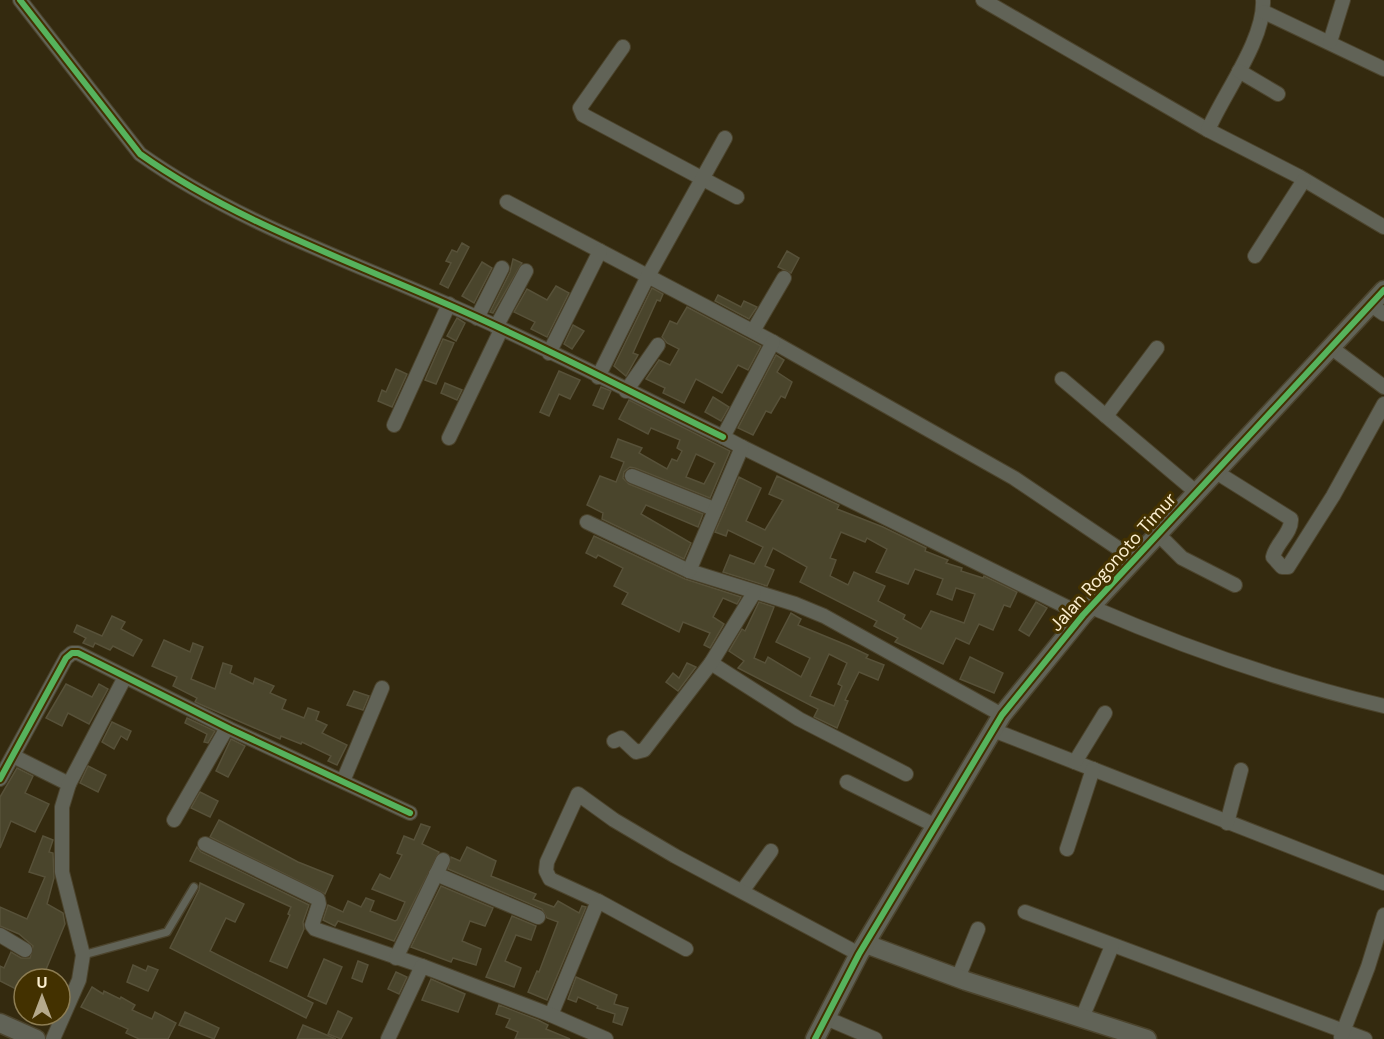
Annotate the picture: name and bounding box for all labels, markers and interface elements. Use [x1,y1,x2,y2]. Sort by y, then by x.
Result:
street label: Jalan Rogonoto Timur [1044,487,1182,637]
north arrow [12,967,72,1027]
text: U [37,972,47,993]

